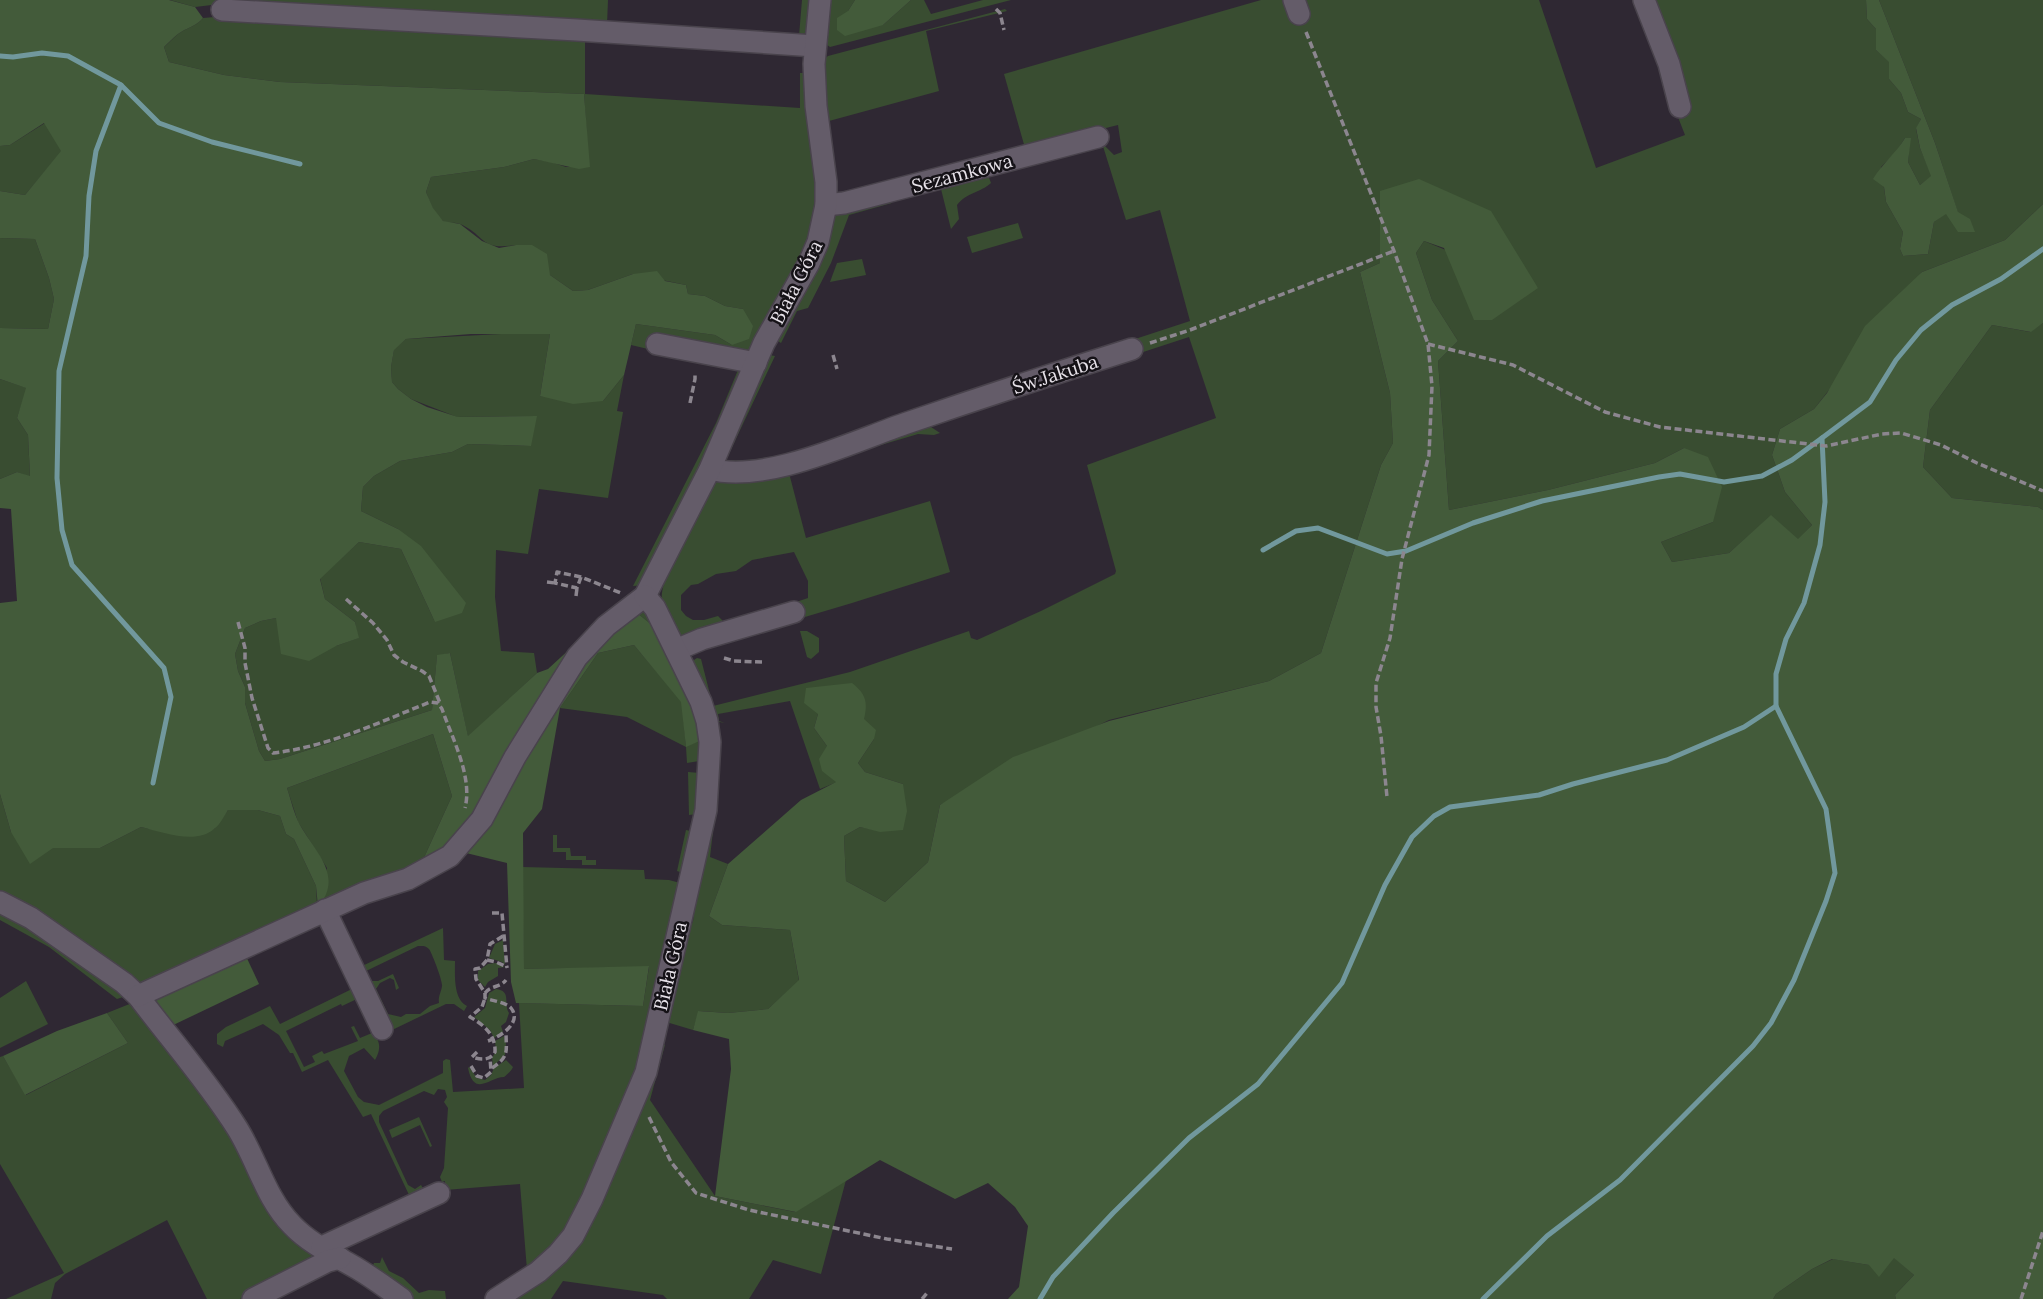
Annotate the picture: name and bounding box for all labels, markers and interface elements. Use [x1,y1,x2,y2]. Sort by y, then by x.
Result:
street label: Sezamkowa [909,148,1015,198]
street label: Biała Góra [765,236,827,328]
street label: Św.Jakuba [1009,349,1101,399]
street label: Biała Góra [648,919,692,1013]

